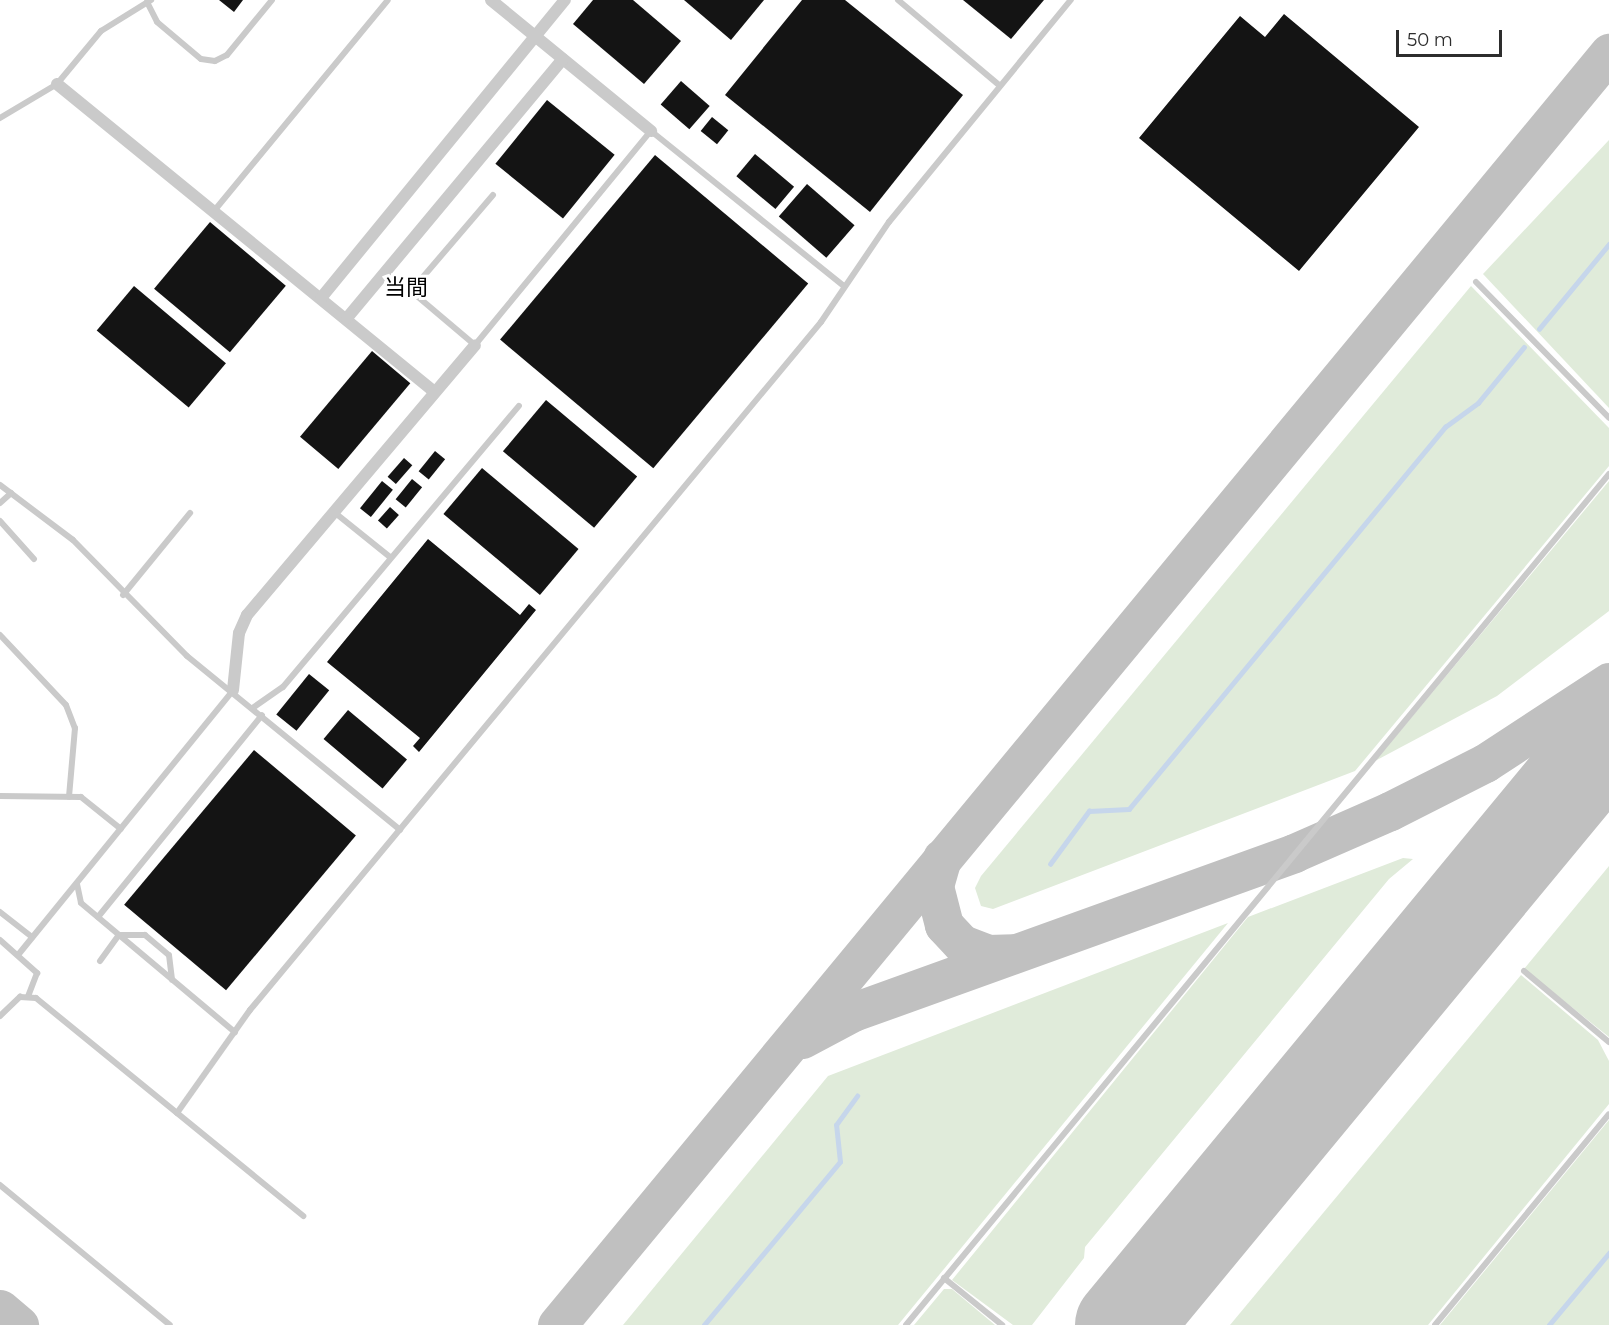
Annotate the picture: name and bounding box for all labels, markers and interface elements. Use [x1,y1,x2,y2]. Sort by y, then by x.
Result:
scale bar [1399,18,1506,56]
text: 50 m [1407,29,1453,51]
district label: 当間 [384,275,428,301]

